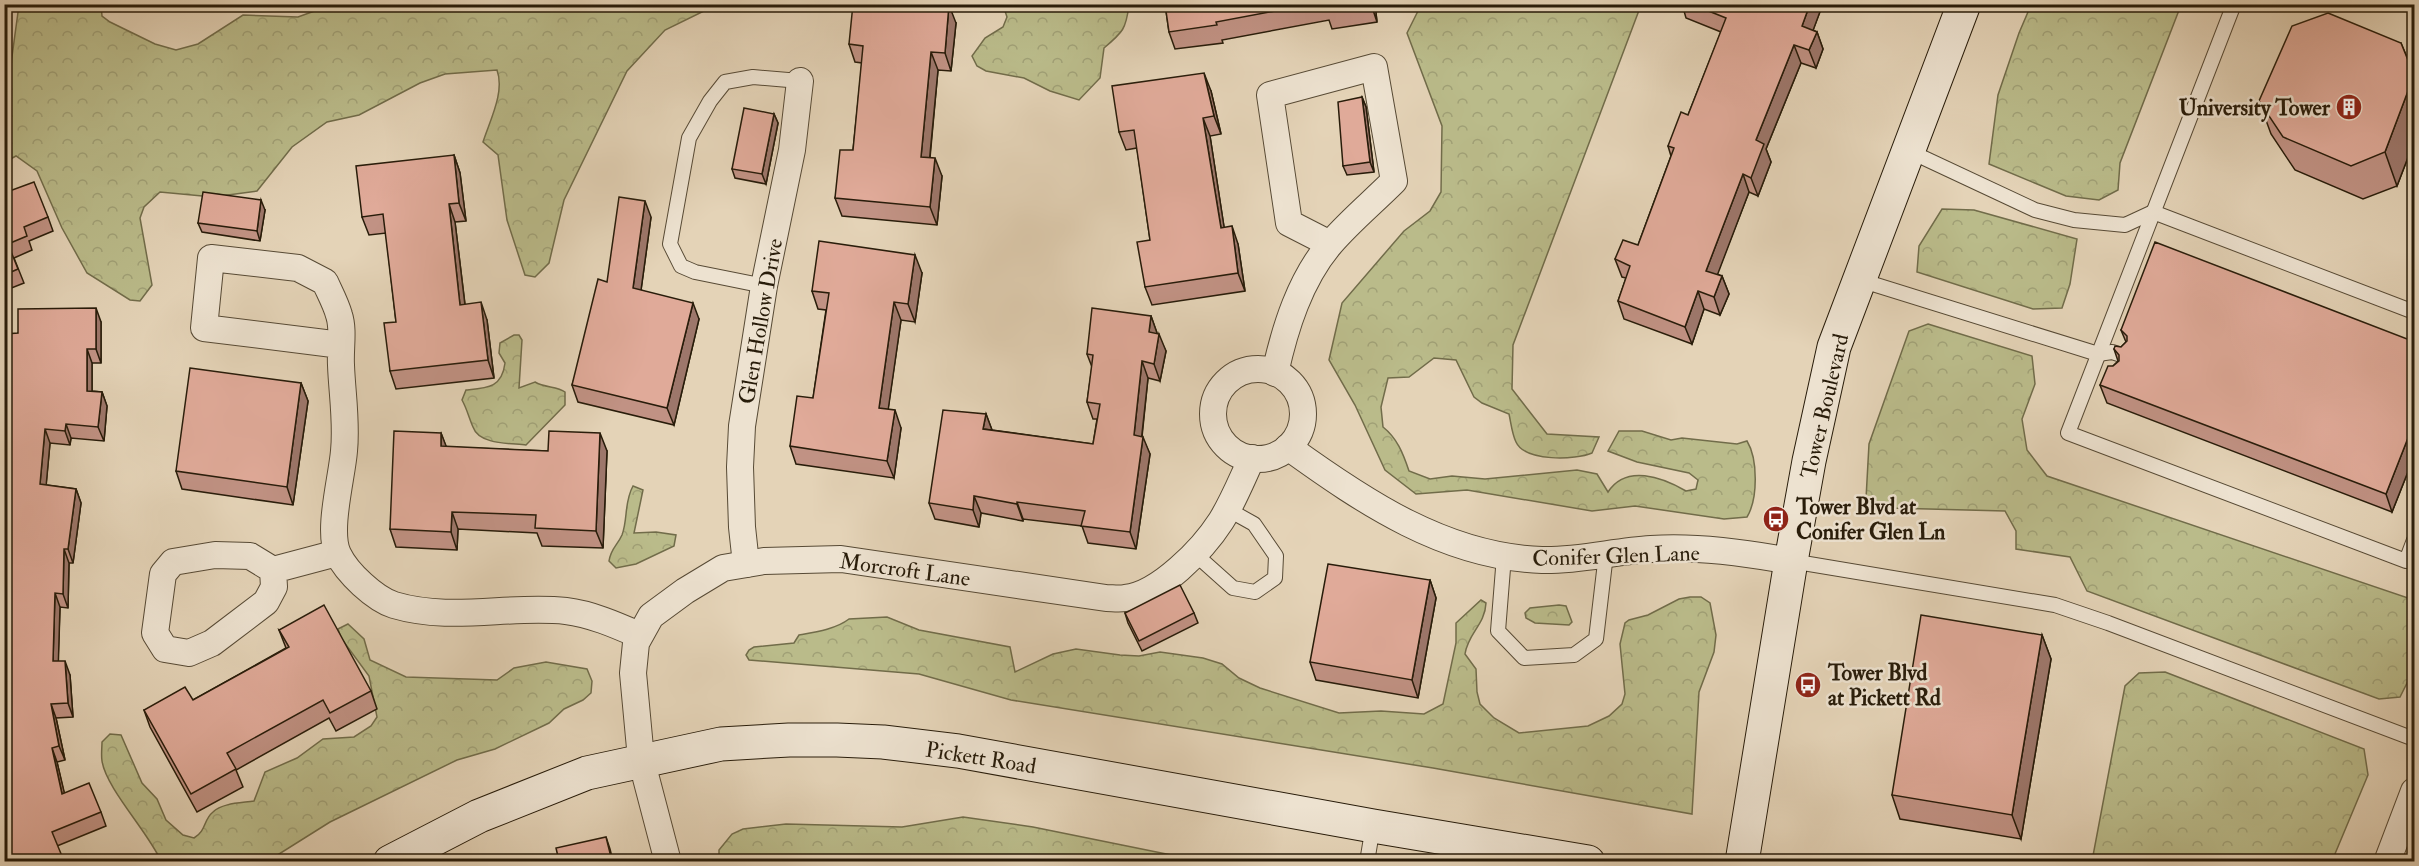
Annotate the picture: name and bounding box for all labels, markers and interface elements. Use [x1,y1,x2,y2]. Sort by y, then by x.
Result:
building icon: University Tower [2334,92,2364,122]
place label: University Tower [2179,94,2331,123]
street label: Glen Hollow Drive [733,236,789,406]
street label: Tower Boulevard [1795,331,1855,481]
place label: Tower Blvd at Conifer Glen Ln [1795,493,1946,546]
bus stop icon: Tower Blvd at Conifer Glen Ln [1761,504,1791,534]
street label: Conifer Glen Lane [1532,539,1700,573]
street label: Morcroft Lane [838,547,972,593]
place label: Tower Blvd at Pickett Rd [1827,659,1941,712]
bus stop icon: Tower Blvd at Pickett Rd [1793,670,1823,700]
street label: Pickett Road [924,735,1038,781]

